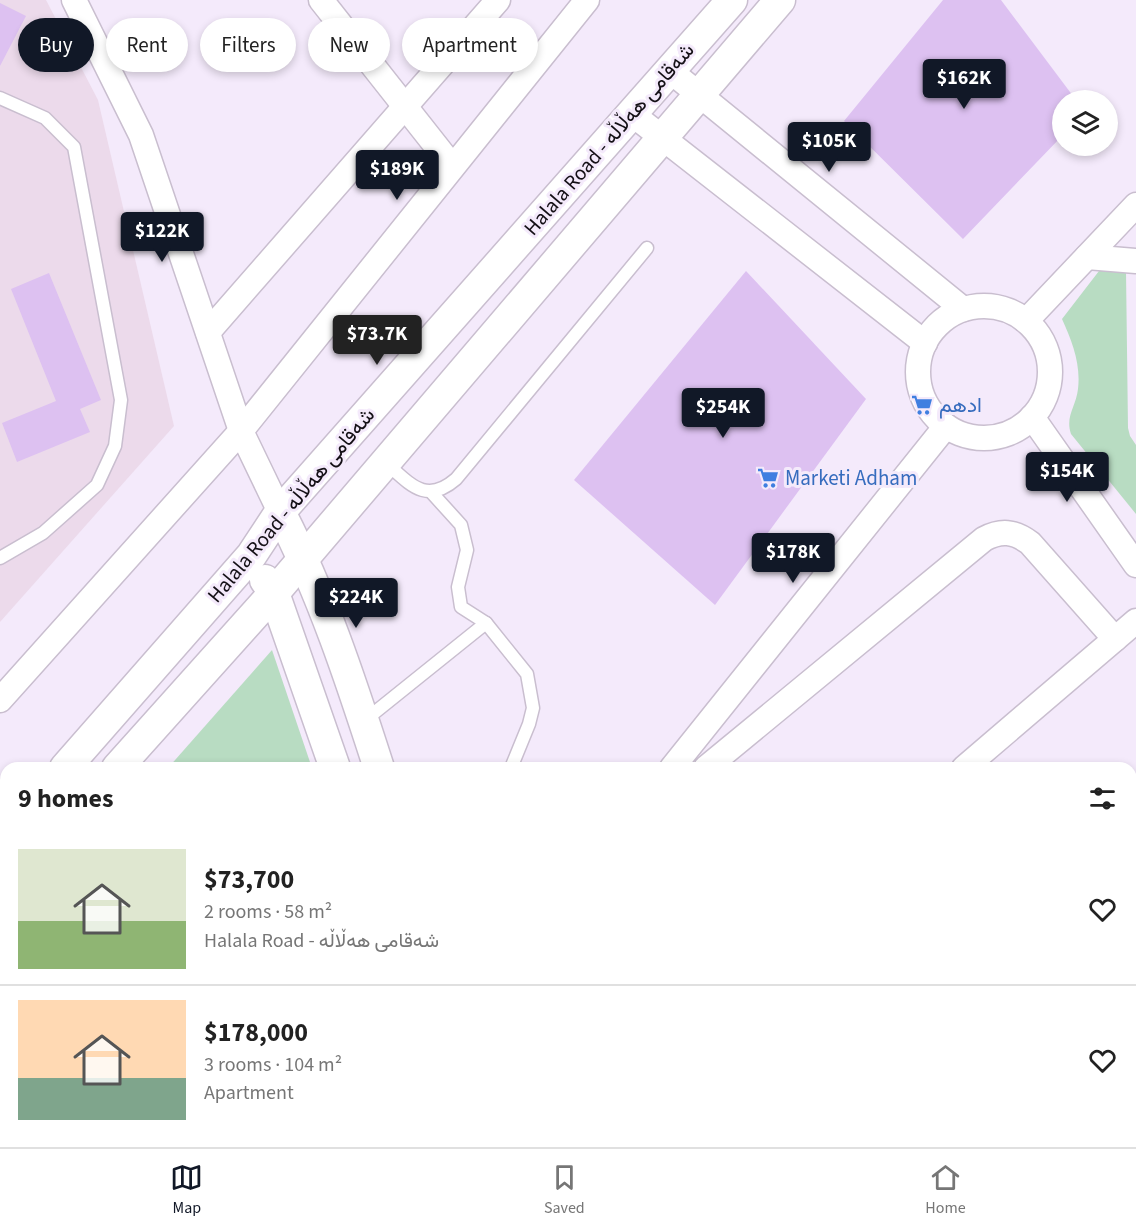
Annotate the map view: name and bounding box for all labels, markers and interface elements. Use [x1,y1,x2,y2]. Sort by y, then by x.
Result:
chip: Buy [18,18,94,72]
chip: Rent [106,18,188,72]
chip: Filters [200,18,296,72]
chip: New [308,18,390,72]
chip: Apartment [402,18,538,72]
street label: Halala Road - شەقامی هەڵاڵە [517,36,701,242]
pin: $162K [922,59,1006,110]
text: $162K [937,64,991,92]
map controls [1052,90,1118,156]
button: layers [1052,90,1118,156]
pin: $105K [787,122,871,173]
text: $105K [802,127,856,155]
pin: $189K [355,150,439,201]
text: $189K [370,155,424,183]
pin: $122K [120,212,204,263]
text: $122K [135,217,189,245]
pin: $73.7K [328,315,426,366]
text: $73.7K [347,320,407,348]
pin: $254K [681,388,765,439]
place label: ادهم [939,390,982,420]
text: $254K [696,393,750,421]
supermarket icon: ادهم [910,393,934,417]
street label: Halala Road - شەقامی هەڵاڵە [200,401,382,609]
pin: $154K [1025,452,1109,503]
text: $154K [1040,457,1094,485]
place label: Marketi Adham [785,463,917,493]
supermarket icon: Marketi Adham [756,466,780,490]
pin: $178K [751,533,835,584]
text: $178K [766,538,820,566]
pin: $224K [314,578,398,629]
text: $224K [329,583,383,611]
text: 9 homes [18,780,113,817]
icon: filters [1086,782,1119,815]
text: $73,700 [204,861,294,898]
icon: home [66,873,138,945]
icon: heart [1086,893,1119,926]
text: 2 rooms · 58 m² [204,898,332,926]
text: Halala Road - شەقامی هەڵاڵە [204,927,439,955]
text: $178,000 [204,1014,308,1051]
icon: home [66,1024,138,1096]
icon: heart [1086,1044,1119,1077]
text: 3 rooms · 104 m² [204,1051,342,1079]
text: Apartment [204,1079,294,1107]
tab: Map [170,1161,203,1219]
tab: Saved [544,1161,585,1219]
tab: Home [925,1161,966,1219]

